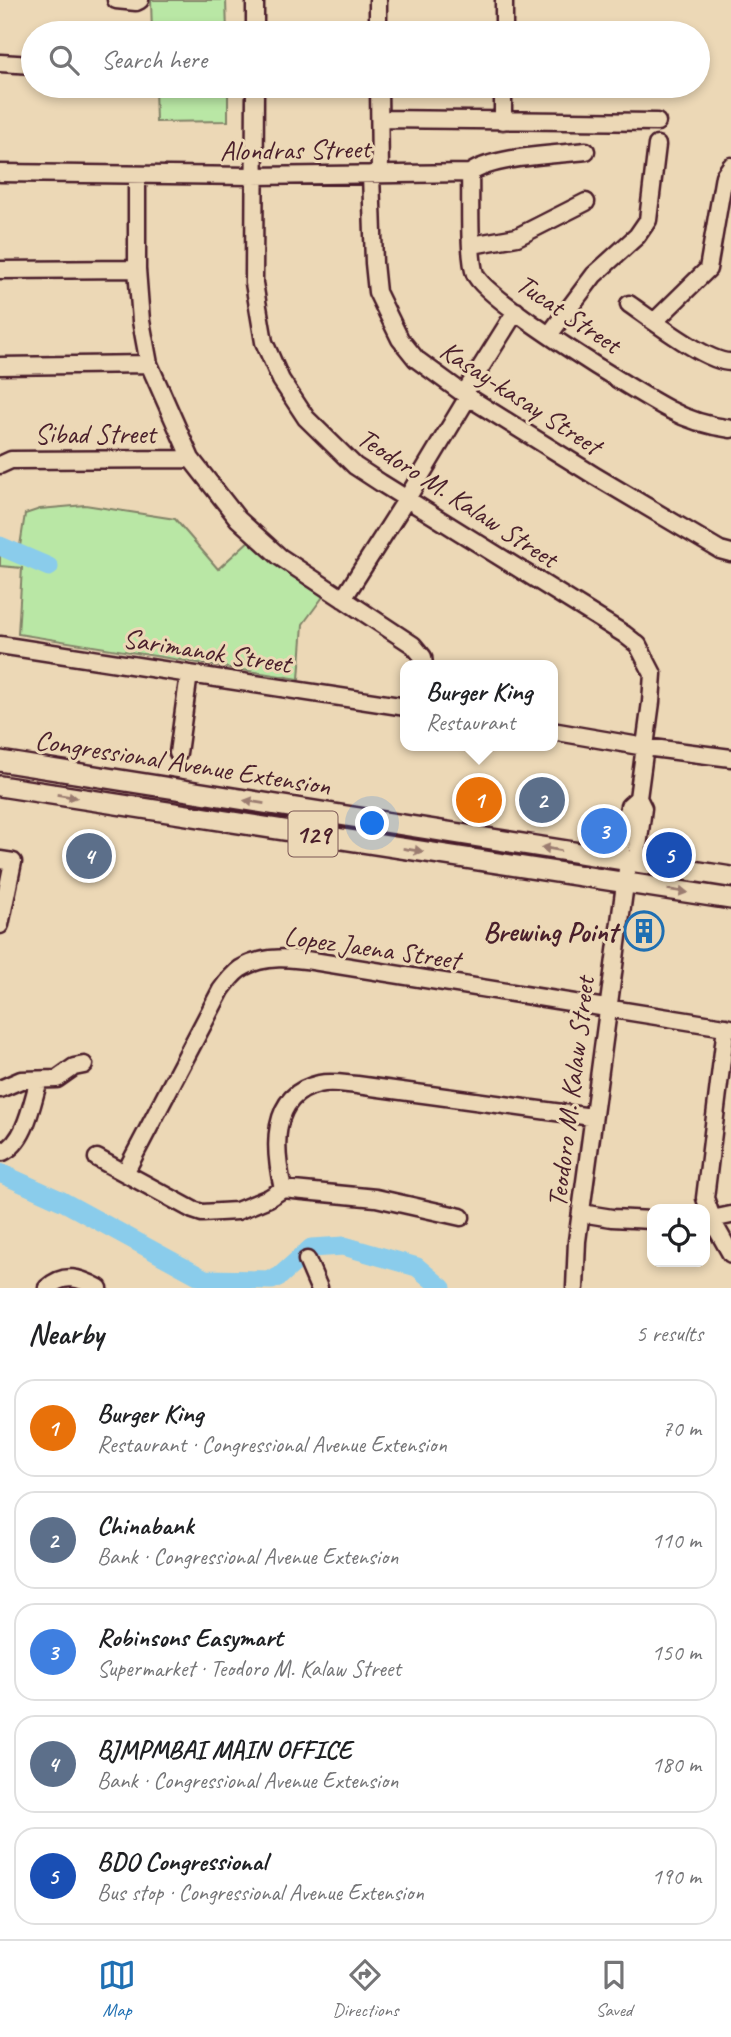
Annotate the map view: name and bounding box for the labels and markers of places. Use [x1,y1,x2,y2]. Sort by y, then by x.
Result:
pin: 1 [456,774,502,826]
pin: 2 [519,774,565,826]
pin: 3 [581,805,627,857]
pin: 5 [646,829,692,881]
pin: 4 [66,830,112,882]
building icon: Brewing Point [623,910,665,952]
place label: Brewing Point [483,914,622,949]

